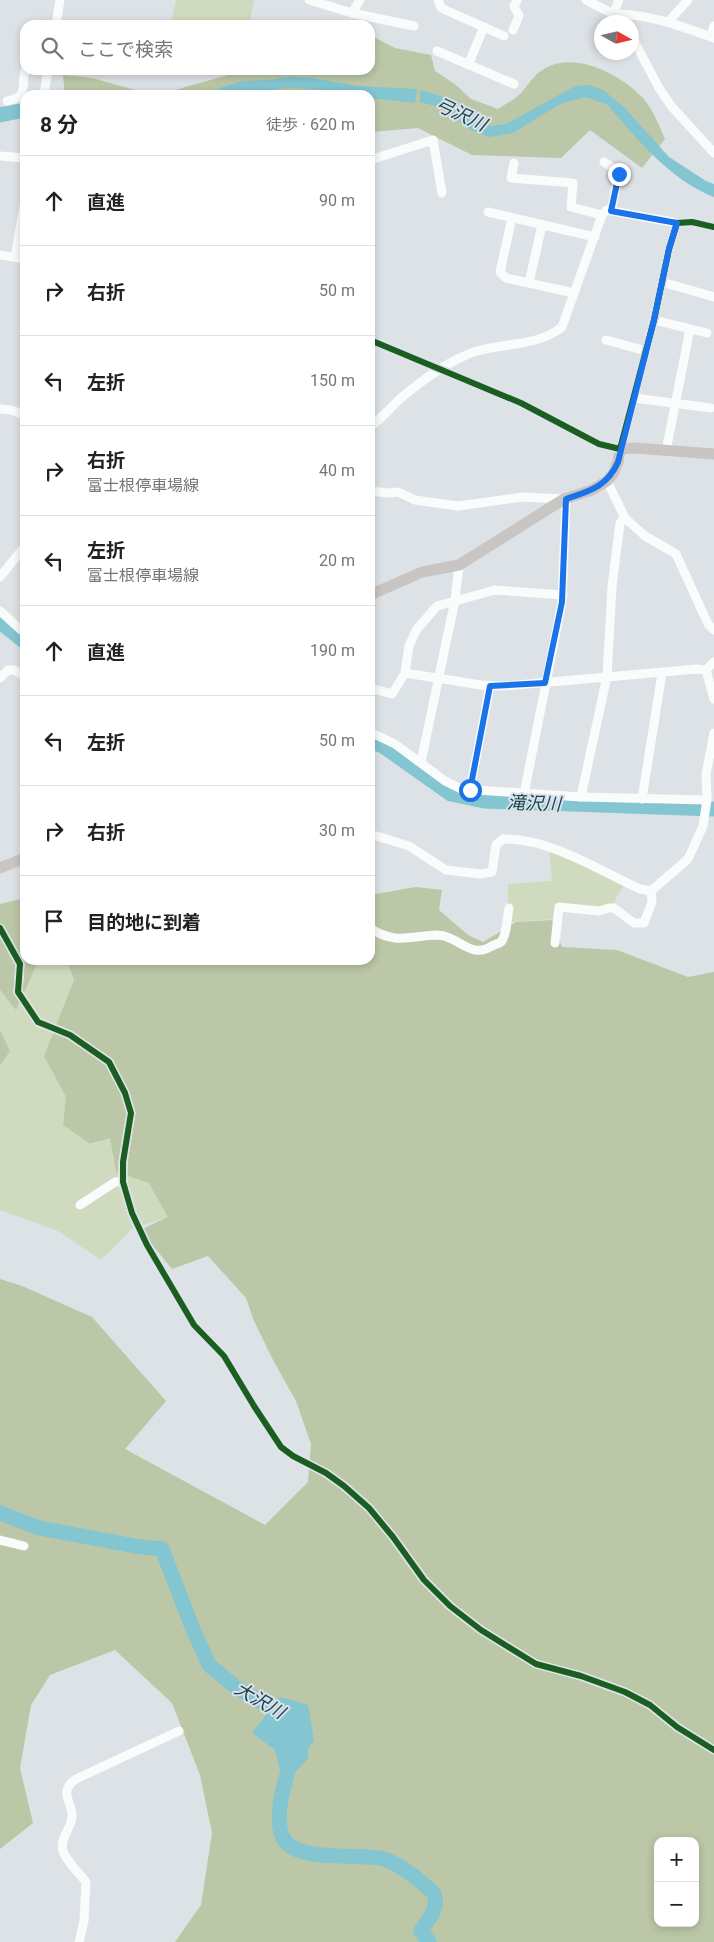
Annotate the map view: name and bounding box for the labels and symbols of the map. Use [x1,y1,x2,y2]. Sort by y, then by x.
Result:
north arrow [594,15,639,60]
water label: 弓沢川 [432,93,492,136]
route end [608,163,631,186]
route start [459,779,482,802]
water label: 滝沢川 [507,792,563,815]
water label: 大沢川 [231,1677,290,1724]

